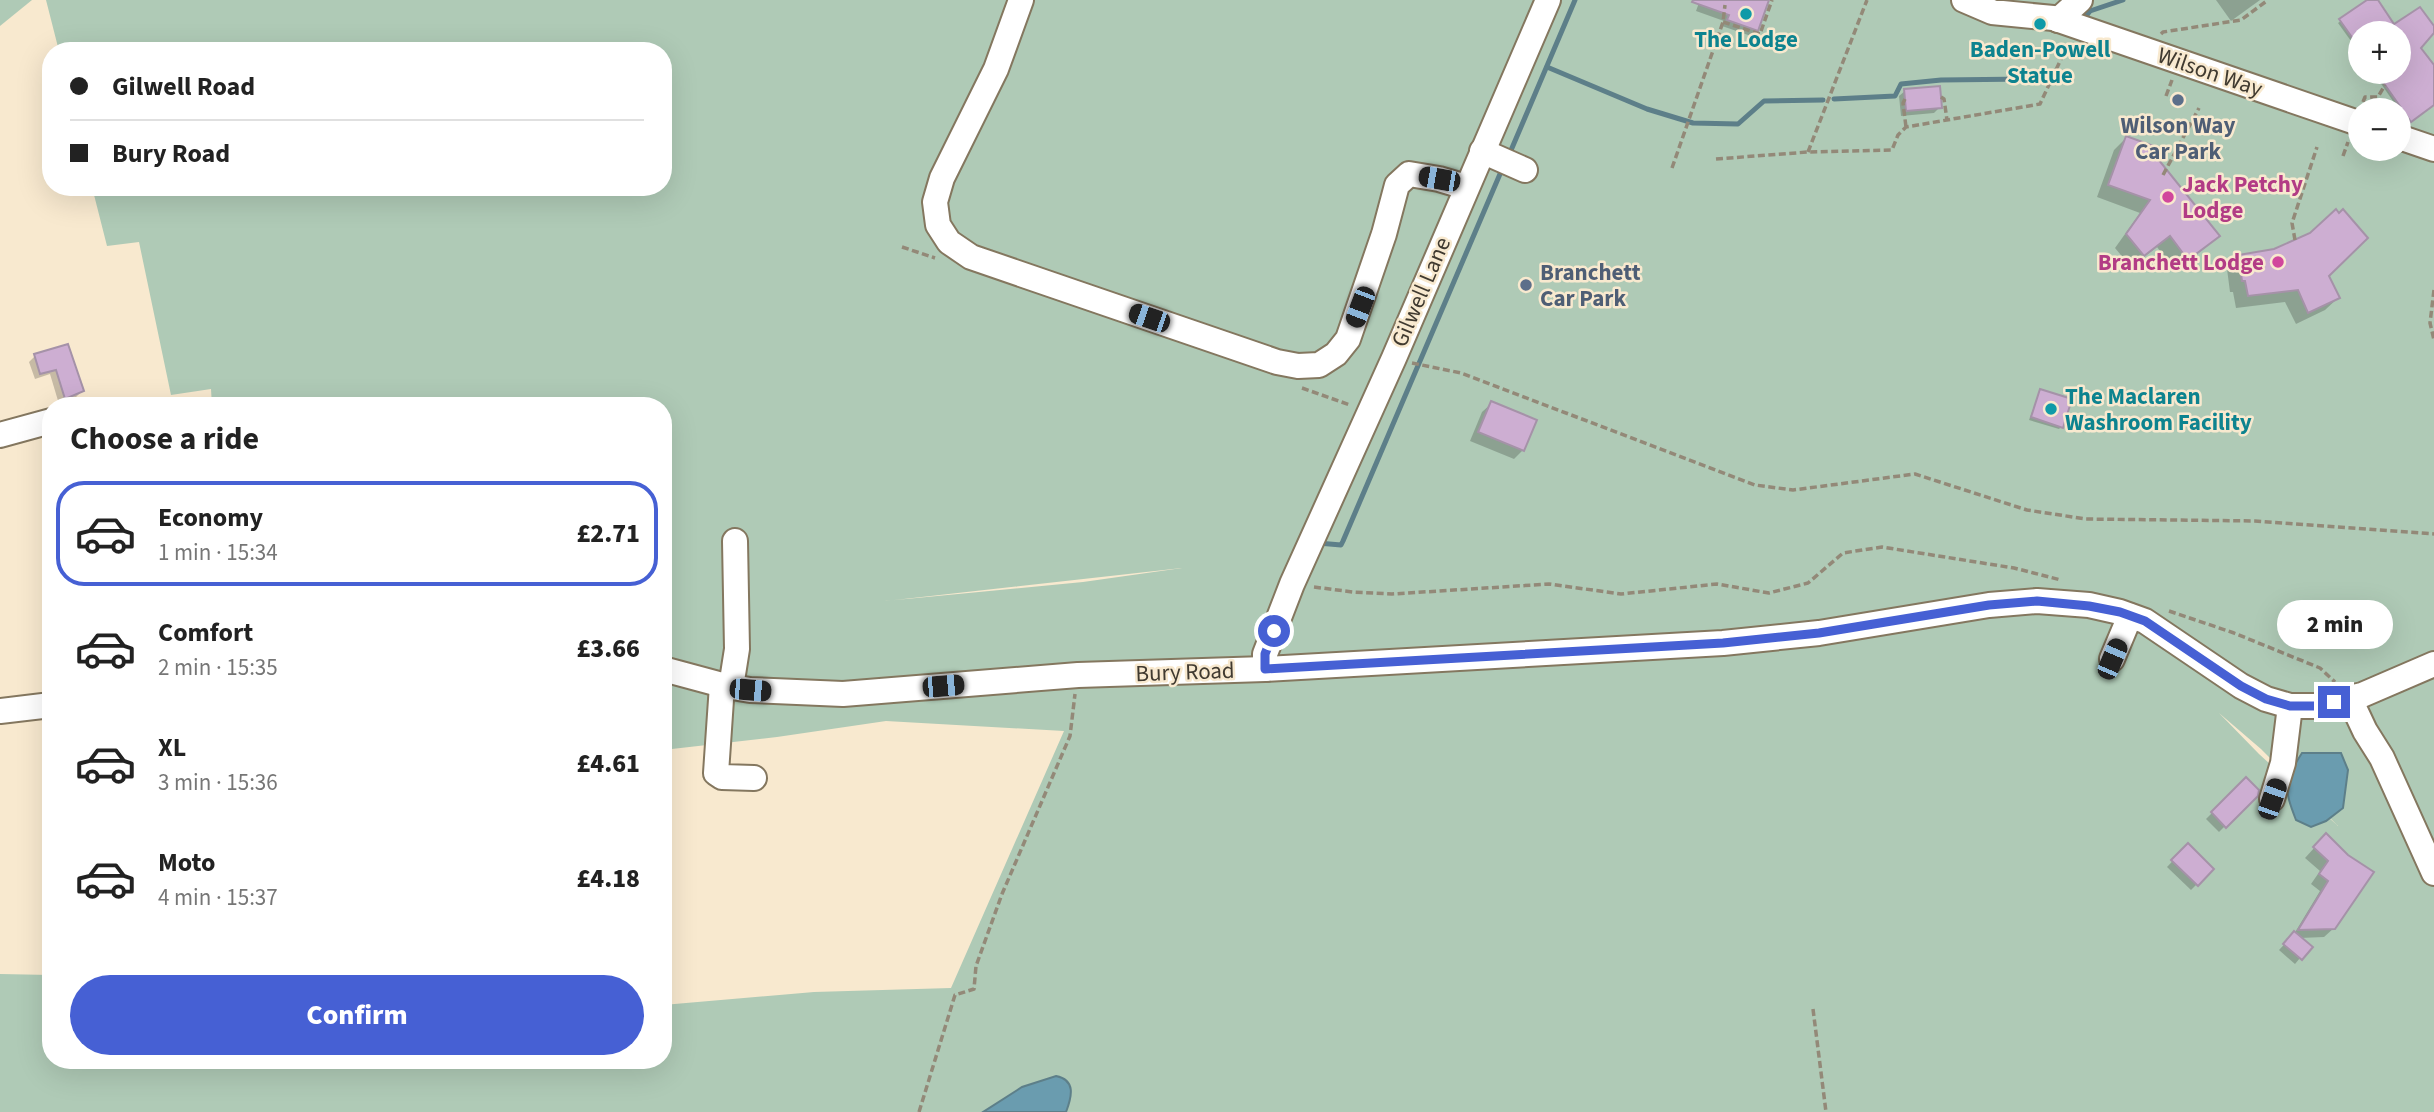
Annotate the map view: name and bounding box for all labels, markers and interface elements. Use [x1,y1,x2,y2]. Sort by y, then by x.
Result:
marker: The Lodge [1738,6,1754,22]
marker: Baden-Powell Statue [2032,16,2048,32]
map controls [2348,21,2411,161]
button: + [2348,21,2411,84]
place label: The Lodge [1694,23,1798,56]
place label: Baden-Powell Statue [1970,33,2111,92]
street label: Wilson Way [2153,39,2267,105]
text: Gilwell Road [112,68,255,105]
marker: Wilson Way Car Park [2170,92,2186,108]
button: − [2348,98,2411,161]
place label: Wilson Way Car Park [2121,109,2235,168]
text: Bury Road [112,135,230,172]
car [1417,165,1462,193]
place label: Jack Petchy Lodge [2182,168,2303,227]
marker: Jack Petchy Lodge [2160,189,2176,205]
street label: Gilwell Lane [1383,232,1459,352]
place label: Branchett Lodge [2098,246,2264,279]
marker: Branchett Lodge [2270,254,2286,270]
place label: Branchett Car Park [1540,256,1641,315]
marker: Branchett Car Park [1518,277,1534,293]
car [1343,284,1378,330]
car [1126,301,1173,335]
place label: The Maclaren Washroom Facility [2065,380,2252,439]
marker: The Maclaren Washroom Facility [2043,401,2059,417]
text: Choose a ride [70,416,259,462]
text: Economy [158,499,263,536]
icon: car [74,502,137,565]
text: £2.71 [576,515,640,552]
text: 1 min · 15:34 [158,536,278,569]
callout: 2 min [2276,600,2392,650]
text: 2 min [2307,608,2363,641]
text: Comfort [158,614,253,651]
route start [1258,615,1290,647]
icon: car [74,617,137,680]
text: £3.66 [576,630,640,667]
car [2095,636,2130,682]
text: 2 min · 15:35 [158,651,278,684]
street label: Bury Road [1135,654,1235,690]
car [922,674,965,698]
car [729,678,772,702]
route end [2318,686,2350,718]
text: XL [158,729,186,766]
icon: car [74,732,137,795]
text: £4.61 [576,745,640,782]
text: 3 min · 15:36 [158,766,278,799]
car [2256,776,2289,822]
text: Moto [158,844,215,881]
icon: car [74,847,137,910]
text: £4.18 [576,860,640,897]
text: 4 min · 15:37 [158,881,278,914]
button: Confirm [70,975,644,1055]

